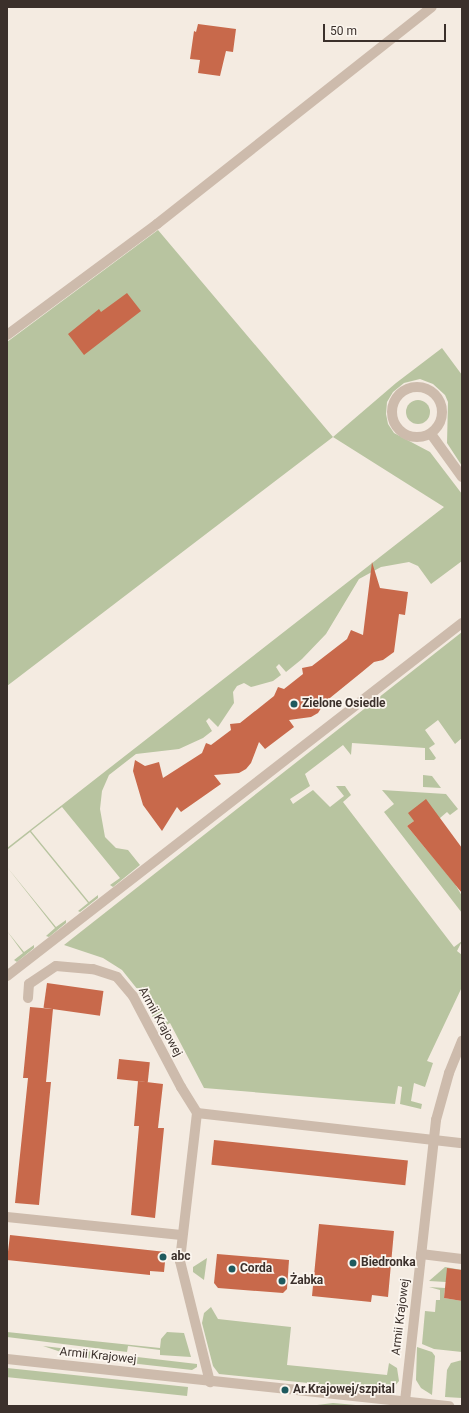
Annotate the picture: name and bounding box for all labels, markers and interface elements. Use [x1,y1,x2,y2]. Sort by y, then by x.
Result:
scale bar [325,16,448,42]
text: 50 m [330,24,357,38]
place label: Zielone Osiedle [302,697,386,711]
marker: Zielone Osiedle [289,699,299,709]
street label: Armii Krajowej [135,985,185,1059]
place label: abc [171,1250,190,1264]
marker: abc [158,1252,168,1262]
place label: Biedronka [361,1256,416,1270]
marker: Biedronka [348,1258,358,1268]
place label: Corda [240,1262,272,1276]
marker: Corda [227,1264,237,1274]
place label: Żabka [290,1274,323,1288]
marker: Żabka [277,1276,287,1286]
street label: Armii Krajowej [389,1278,413,1356]
street label: Armii Krajowej [59,1345,137,1367]
place label: Ar.Krajowej/szpital [293,1383,395,1397]
marker: Ar.Krajowej/szpital [280,1385,290,1395]

